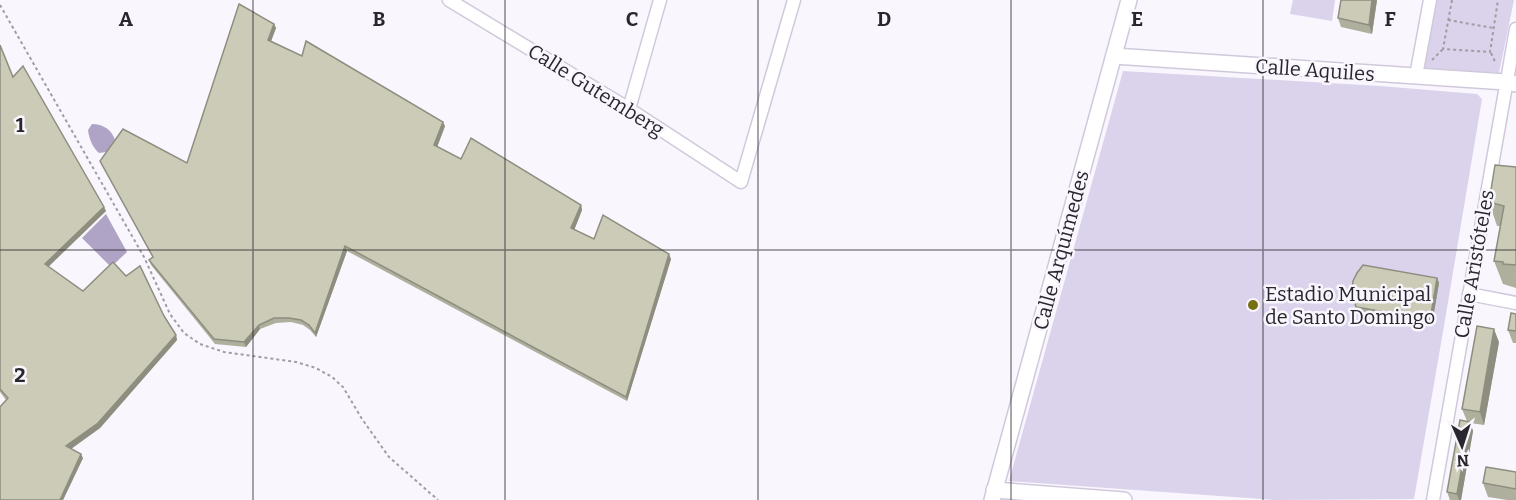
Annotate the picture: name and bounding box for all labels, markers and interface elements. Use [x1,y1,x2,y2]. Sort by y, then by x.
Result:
text: A [119,7,134,31]
text: B [373,7,386,31]
text: C [626,7,638,31]
text: D [877,7,891,31]
text: E [1131,7,1143,31]
text: F [1384,7,1396,31]
street label: Calle Gutemberg [524,39,668,141]
street label: Calle Aquiles [1254,54,1376,86]
text: 1 [16,113,25,137]
street label: Calle Arquímedes [1028,168,1094,332]
street label: Calle Aristóteles [1449,188,1499,340]
place label: Estadio Municipal de Santo Domingo [1265,282,1435,329]
marker: Estadio Municipal de Santo Domingo [1246,298,1260,312]
text: 2 [14,363,26,387]
north arrow [1432,416,1492,476]
text: N [1456,451,1469,470]

